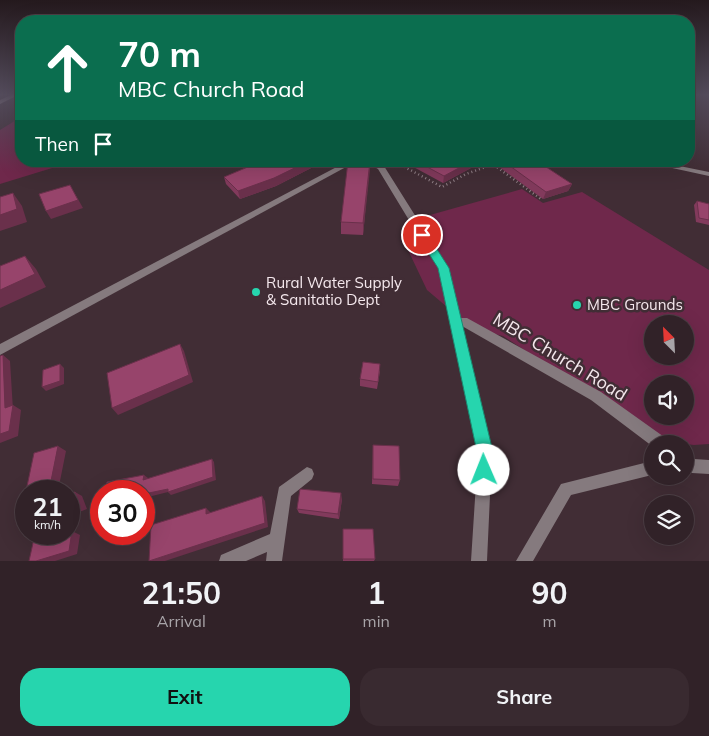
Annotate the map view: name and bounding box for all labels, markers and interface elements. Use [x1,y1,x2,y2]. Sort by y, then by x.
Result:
text: 70 m [118,32,201,76]
icon: ahead [35,35,100,100]
text: MBC Church Road [118,75,305,103]
icon: arrive [89,130,117,158]
text: Then [35,132,79,156]
pin [401,214,443,256]
icon: arrive [408,221,436,249]
place label: Rural Water Supply & Sanitatio Dept [266,273,402,309]
marker: Rural Water Supply & Sanitatio Dept [250,286,262,298]
place label: MBC Grounds [587,295,683,314]
marker: MBC Grounds [571,299,583,311]
street label: MBC Church Road [489,307,632,406]
north arrow [644,315,694,365]
map controls [644,315,694,545]
button: sound [644,375,694,425]
button: search [644,435,694,485]
position arrow [457,443,509,495]
speed limit sign: 30 [90,480,155,545]
text: 21 [32,491,63,522]
button: layers [644,495,694,545]
text: km/h [34,517,61,532]
text: 21:50 [142,574,221,612]
text: 1 [367,574,385,612]
text: 90 [531,574,567,612]
text: Arrival [157,611,206,631]
text: min [363,611,390,631]
text: m [542,611,556,631]
button: Exit [20,668,350,726]
button: Share [360,668,689,726]

